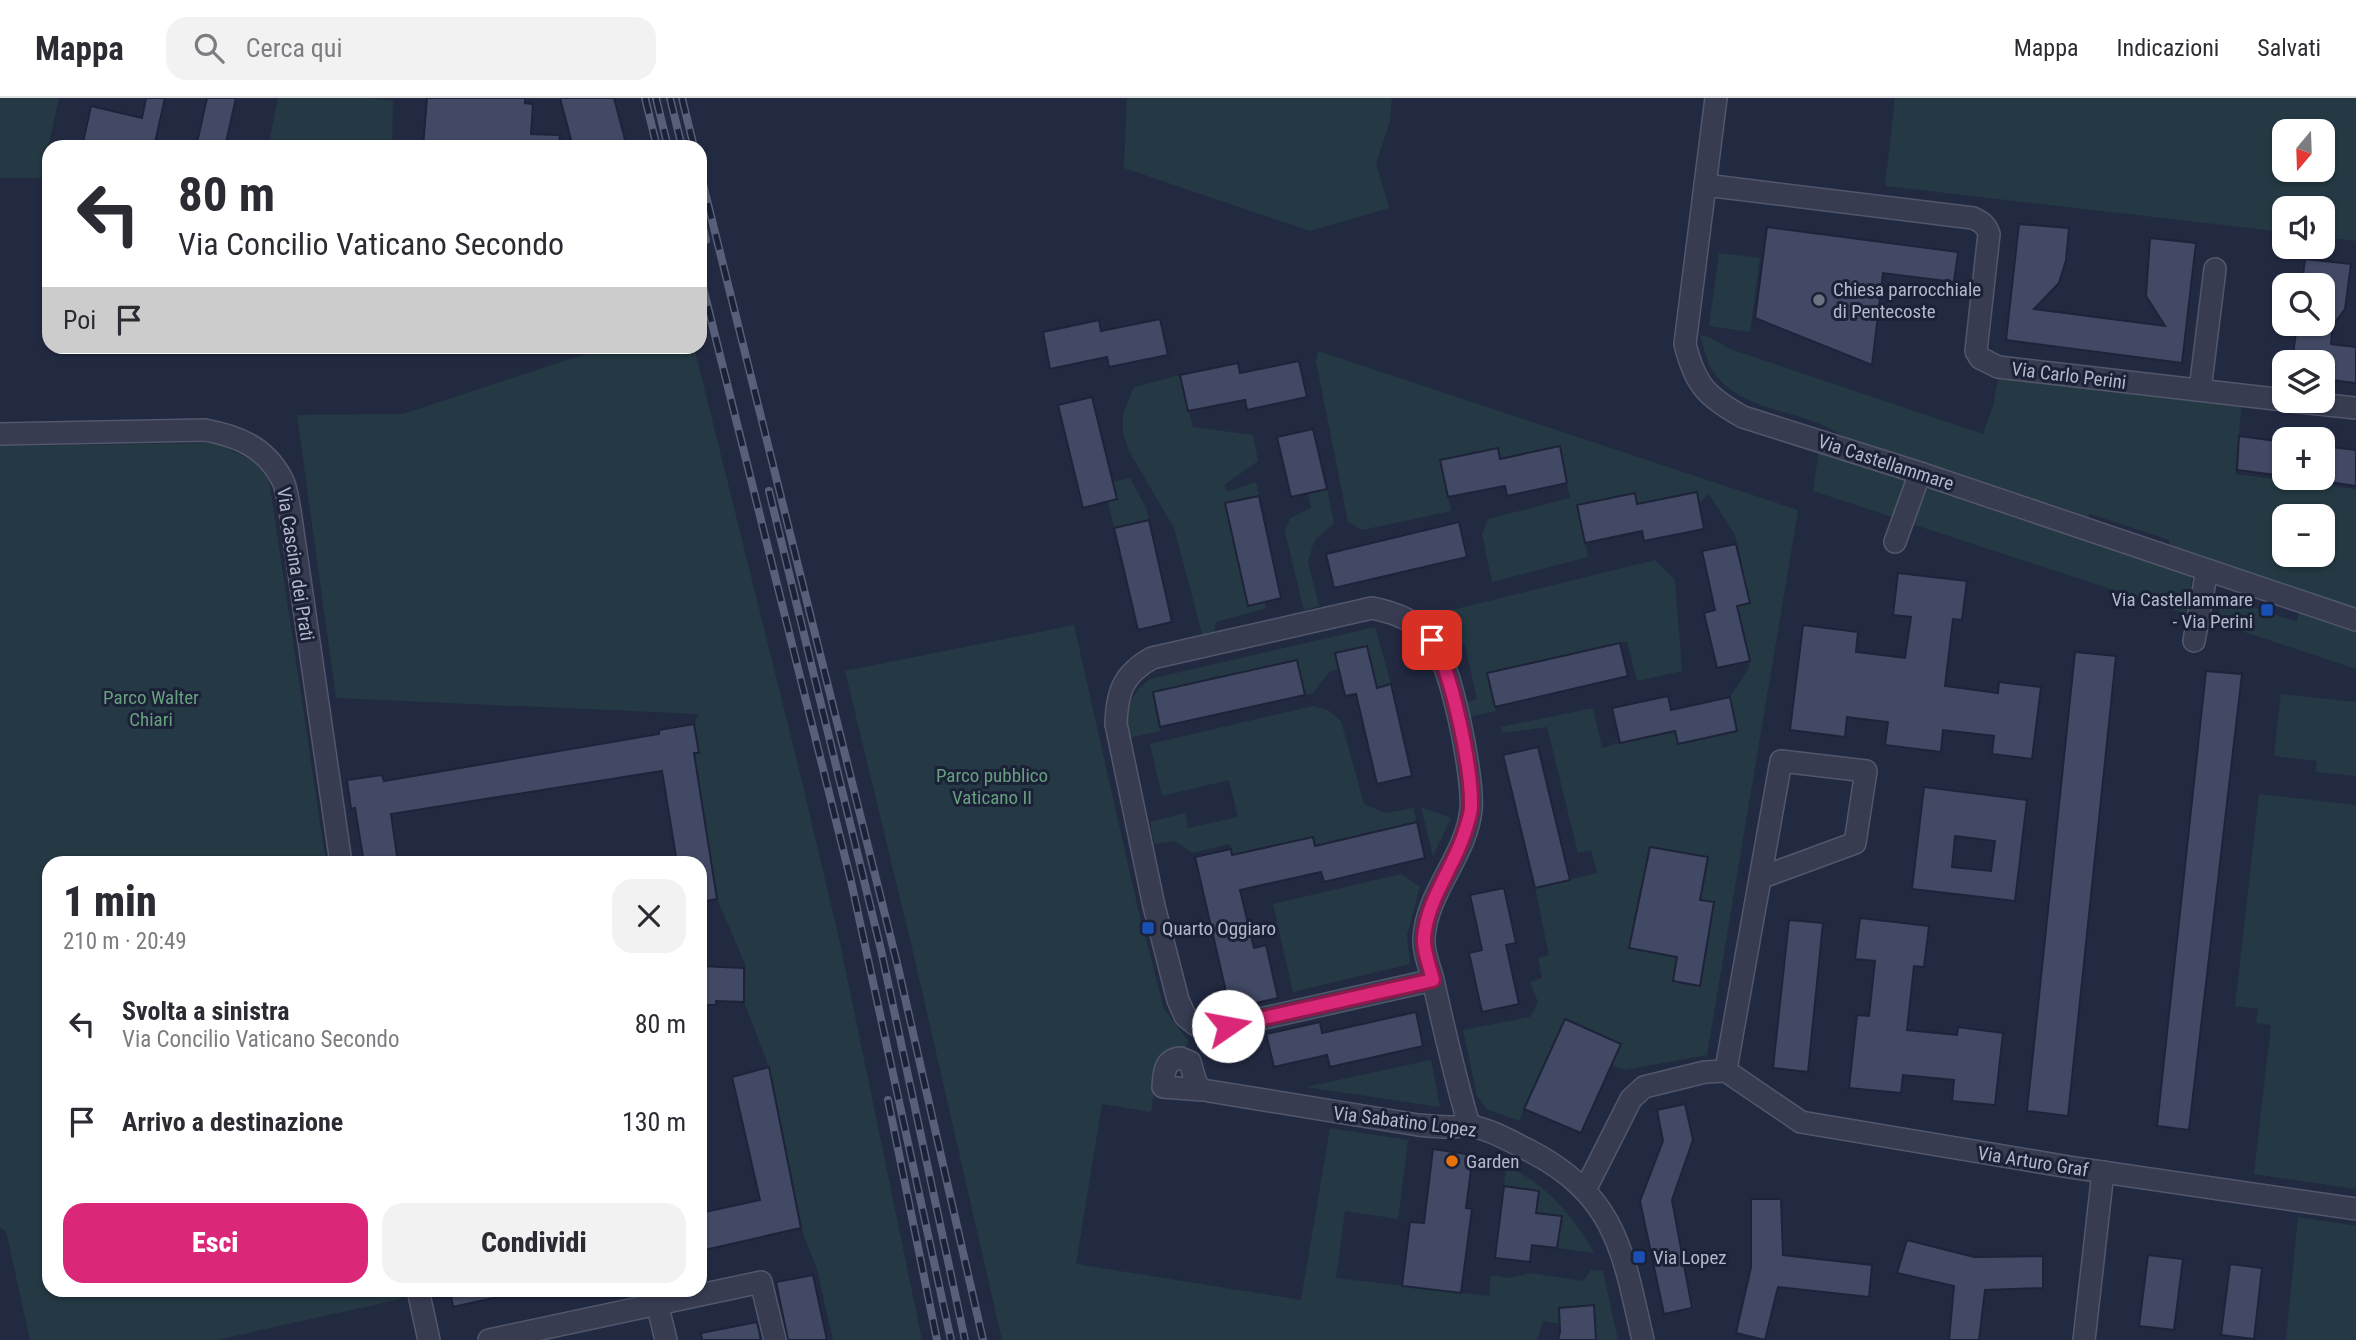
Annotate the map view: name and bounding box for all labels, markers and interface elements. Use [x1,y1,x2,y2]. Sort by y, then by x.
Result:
search box [166,17,656,80]
text: Mappa [35,29,124,68]
icon: search [190,29,228,67]
text: Cerca qui [246,33,342,63]
text: Mappa [2014,34,2079,62]
text: Indicazioni [2117,34,2219,62]
text: Salvati [2257,34,2321,62]
north arrow [2272,119,2334,182]
map controls [2272,119,2335,567]
text: 80 m [178,166,275,223]
icon: left [63,168,154,259]
button: sound [2272,196,2335,259]
text: Via Concilio Vaticano Secondo [178,225,564,263]
button: search [2272,273,2335,336]
place label: Chiesa parrocchiale di Pentecoste [1833,278,1981,323]
marker: Chiesa parrocchiale di Pentecoste [1811,292,1827,308]
icon: arrive [110,301,148,339]
text: Poi [63,305,96,335]
button: layers [2272,350,2335,413]
street label: Via Carlo Perini [2010,357,2128,394]
button: + [2272,427,2335,490]
street label: Via Castellammare [1815,430,1957,495]
street label: Via Cascina dei Prati [272,486,319,642]
button: − [2272,504,2335,567]
place label: Via Castellammare - Via Perini [2111,588,2253,633]
marker: Via Castellammare - Via Perini [2259,602,2275,618]
pin [1402,610,1462,670]
icon: arrive [1413,621,1451,659]
park label: Parco Walter Chiari [103,686,199,731]
park label: Parco pubblico Vaticano II [936,764,1048,809]
text: 1 min [63,877,157,926]
button: close [612,879,686,953]
place label: Quarto Oggiaro [1162,917,1276,940]
marker: Quarto Oggiaro [1140,920,1156,936]
text: 210 m · 20:49 [63,928,187,955]
position arrow [1191,989,1265,1063]
text: Svolta a sinistra [122,996,289,1026]
icon: left [63,1005,101,1043]
text: 80 m [635,1009,686,1039]
text: Via Concilio Vaticano Secondo [122,1026,400,1053]
street label: Via Sabatino Lopez [1332,1101,1478,1142]
icon: arrive [63,1103,101,1141]
text: Arrivo a destinazione [122,1107,343,1137]
text: 130 m [622,1107,686,1137]
street label: Via Arturo Graf [1976,1141,2090,1182]
place label: Garden [1466,1150,1519,1173]
marker: Garden [1444,1153,1460,1169]
button: Esci [63,1203,368,1283]
button: Condividi [382,1203,686,1283]
place label: Via Lopez [1653,1246,1727,1269]
marker: Via Lopez [1631,1249,1647,1265]

